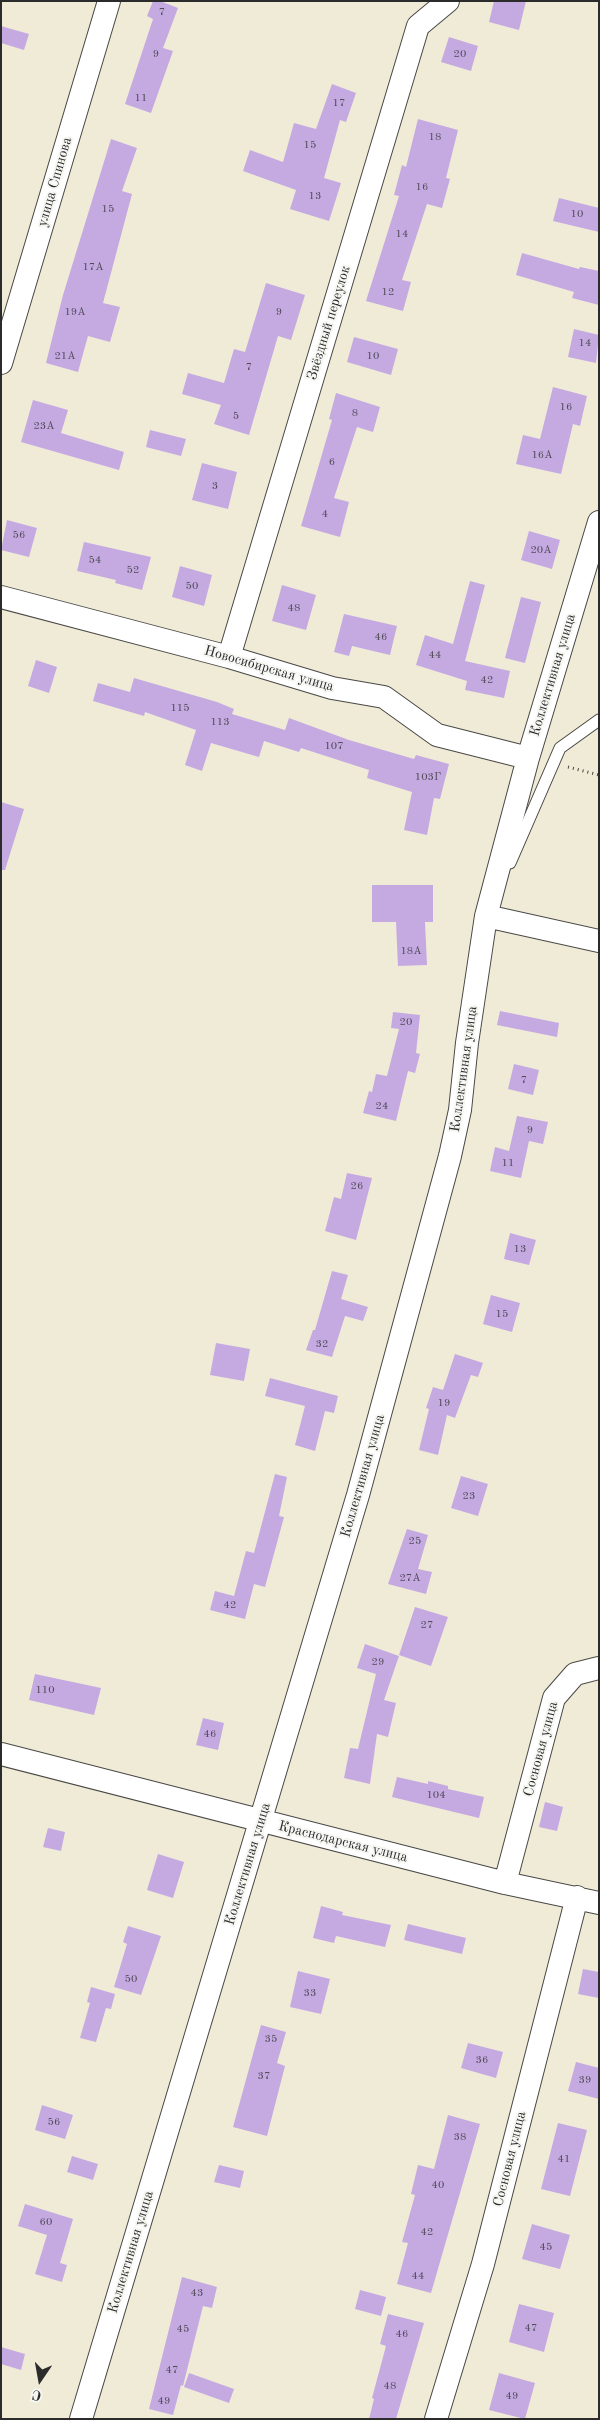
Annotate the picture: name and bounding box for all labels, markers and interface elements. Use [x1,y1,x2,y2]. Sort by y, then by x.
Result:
house number: 7 [159,5,165,19]
house number: 9 [153,47,159,61]
house number: 20 [454,47,466,61]
house number: 11 [135,91,147,105]
house number: 17 [333,96,345,110]
house number: 18 [429,130,441,144]
street label: улица Спинова [34,135,76,229]
house number: 15 [304,138,316,152]
house number: 16 [416,180,428,194]
house number: 13 [309,189,321,203]
house number: 15 [102,202,114,216]
house number: 10 [571,207,583,221]
house number: 14 [396,227,408,241]
house number: 17А [82,260,104,274]
street label: Звёздный переулок [304,264,354,382]
house number: 12 [382,285,394,299]
house number: 19А [64,305,86,319]
house number: 9 [276,305,282,319]
house number: 14 [579,336,591,350]
house number: 21А [54,349,76,363]
house number: 10 [367,349,379,363]
house number: 7 [246,360,252,374]
house number: 16 [560,400,572,414]
house number: 8 [352,406,358,420]
house number: 5 [233,409,239,423]
house number: 23А [33,419,55,433]
house number: 16А [531,448,553,462]
house number: 6 [329,455,335,469]
house number: 3 [212,479,218,493]
house number: 4 [322,507,328,521]
house number: 56 [13,528,25,542]
house number: 20А [530,543,552,557]
house number: 54 [89,553,101,567]
house number: 52 [127,563,139,577]
house number: 50 [186,579,198,593]
house number: 48 [288,601,300,615]
street label: Коллективная улица [526,612,580,738]
house number: 46 [375,630,387,644]
street label: Новосибирская улица [202,642,336,696]
house number: 44 [429,648,441,662]
house number: 42 [481,673,493,687]
house number: 115 [170,701,190,715]
house number: 113 [210,715,230,729]
house number: 107 [324,739,344,753]
house number: 103Г [415,770,441,784]
house number: 18А [400,944,422,958]
street label: Коллективная улица [447,1005,481,1133]
house number: 20 [400,1015,412,1029]
house number: 7 [521,1073,527,1087]
house number: 24 [376,1099,388,1113]
house number: 9 [527,1123,533,1137]
house number: 11 [502,1156,514,1170]
house number: 26 [351,1179,363,1193]
house number: 13 [514,1242,526,1256]
house number: 15 [496,1307,508,1321]
house number: 32 [316,1337,328,1351]
house number: 19 [438,1396,450,1410]
street label: Коллективная улица [337,1413,389,1539]
house number: 23 [463,1489,475,1503]
house number: 25 [409,1534,421,1548]
house number: 27А [399,1571,421,1585]
house number: 42 [224,1598,236,1612]
house number: 27 [421,1618,433,1632]
house number: 29 [372,1655,384,1669]
house number: 110 [35,1683,55,1697]
street label: Сосновая улица [520,1700,562,1798]
house number: 46 [204,1727,216,1741]
house number: 104 [426,1788,446,1802]
street label: Коллективная улица [221,1801,275,1927]
street label: Краснодарская улица [277,1818,409,1866]
house number: 50 [125,1972,137,1986]
house number: 33 [304,1986,316,2000]
house number: 35 [265,2032,277,2046]
house number: 36 [476,2053,488,2067]
house number: 37 [258,2069,270,2083]
house number: 39 [579,2073,591,2087]
street label: Сосновая улица [490,2110,530,2208]
house number: 56 [48,2115,60,2129]
house number: 38 [454,2130,466,2144]
house number: 41 [558,2152,570,2166]
house number: 40 [432,2178,444,2192]
street label: Коллективная улица [104,2189,158,2315]
house number: 60 [40,2215,52,2229]
house number: 42 [421,2225,433,2239]
house number: 45 [540,2240,552,2254]
house number: 44 [412,2269,424,2283]
house number: 43 [191,2286,203,2300]
house number: 47 [525,2321,537,2335]
house number: 45 [177,2322,189,2336]
house number: 46 [396,2327,408,2341]
north arrow [15,2355,65,2405]
house number: 47 [166,2363,178,2377]
house number: 48 [384,2379,396,2393]
text: С [31,2387,43,2402]
house number: 49 [506,2389,518,2403]
house number: 49 [158,2394,170,2408]

